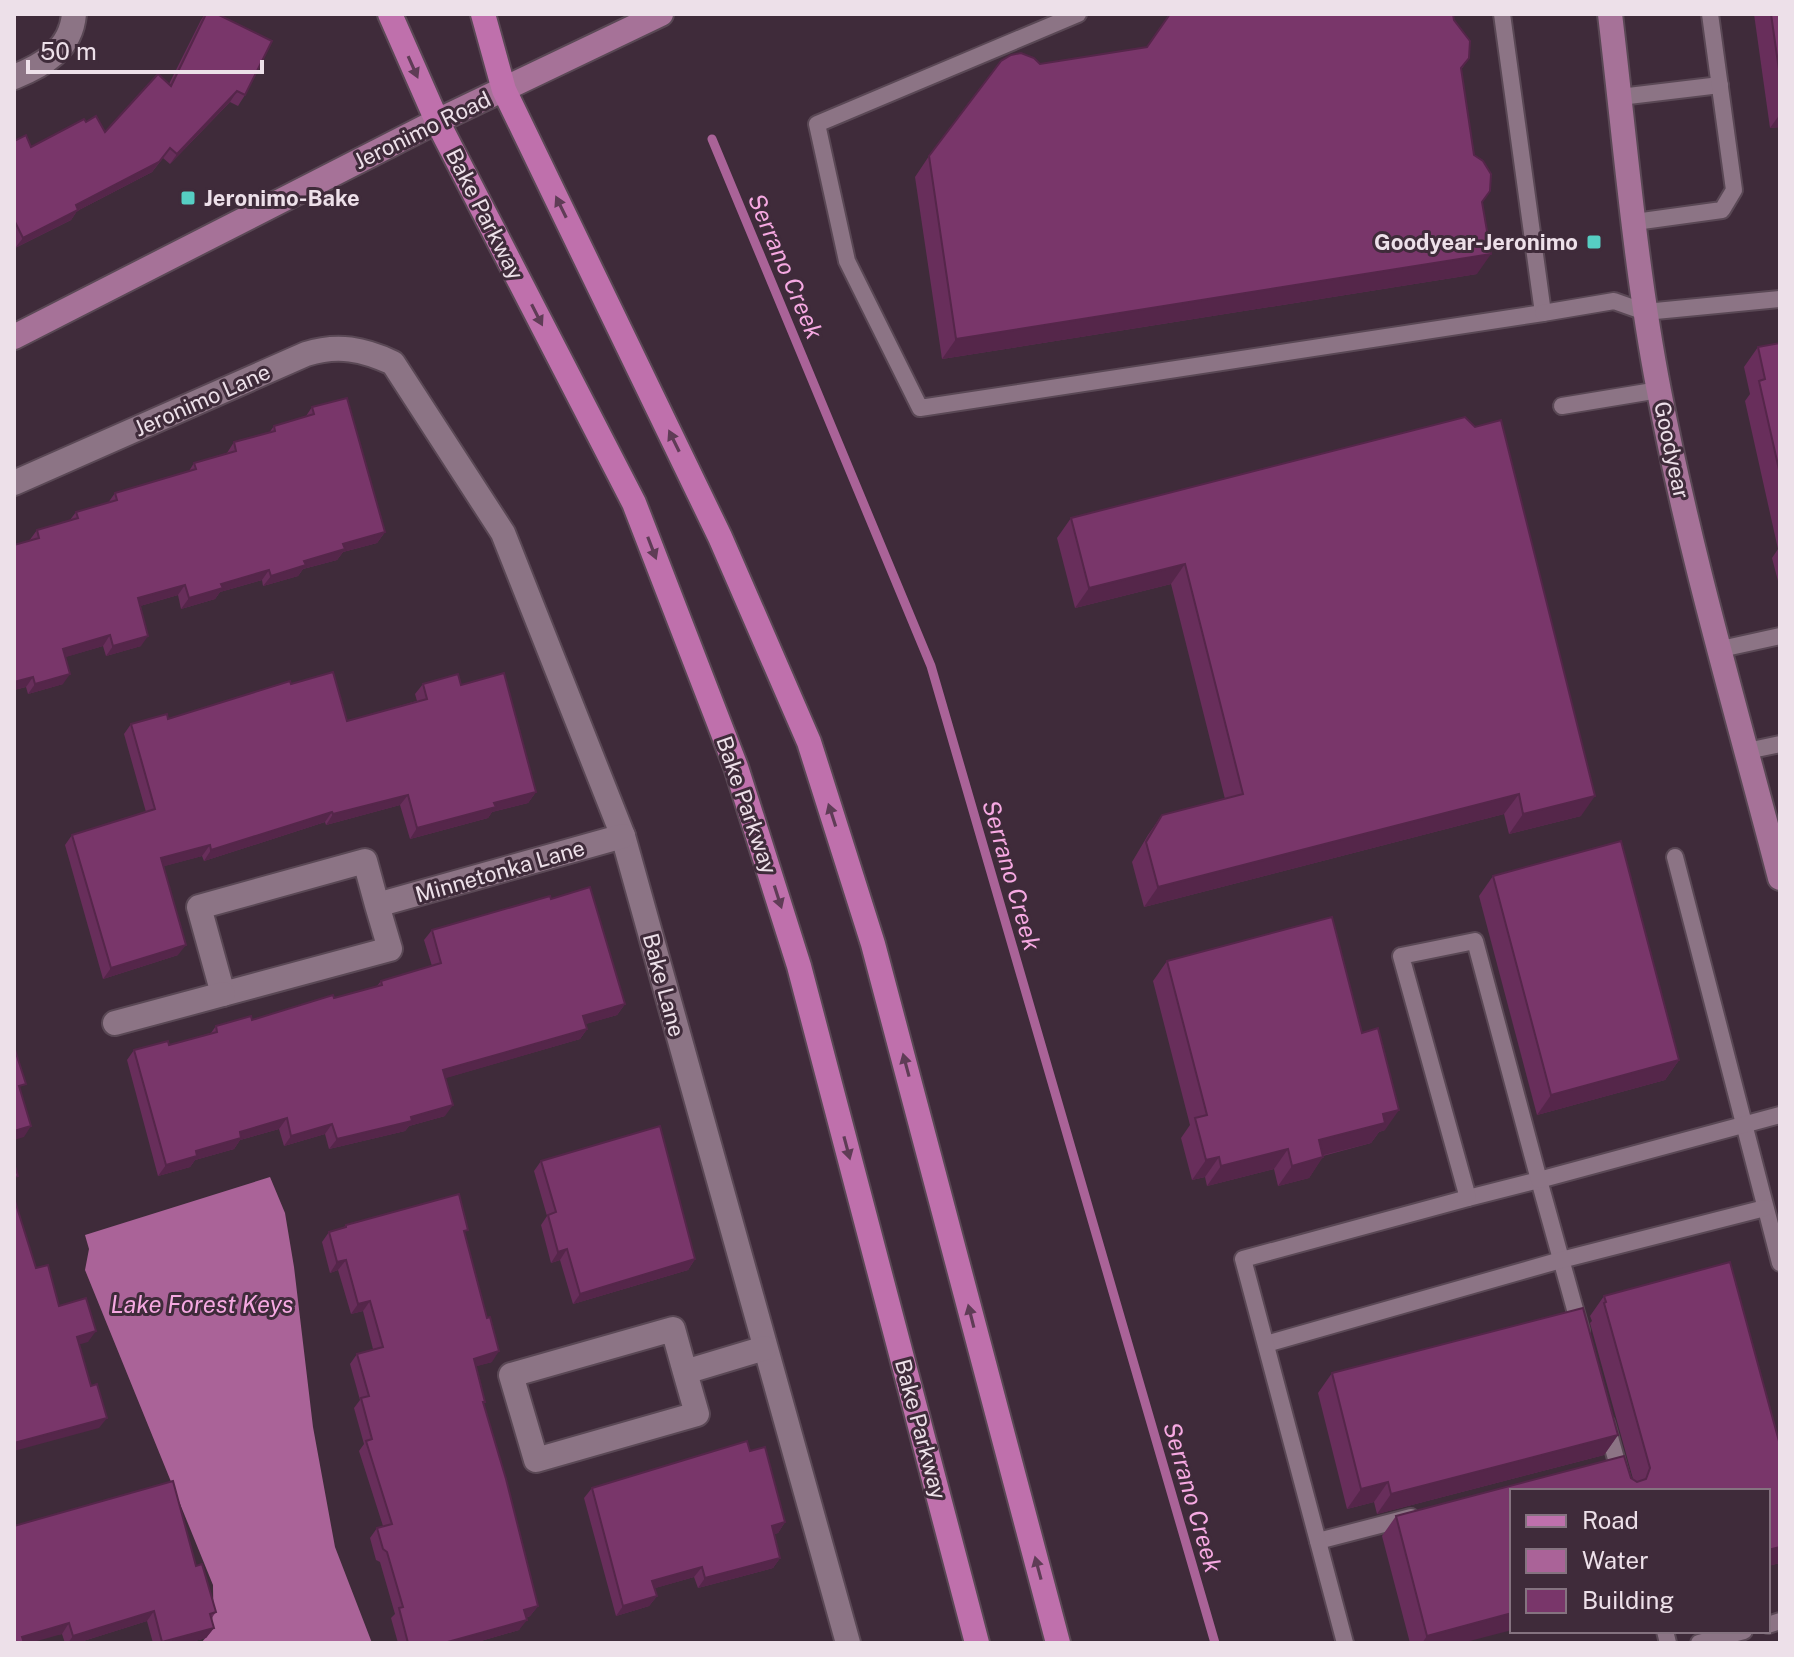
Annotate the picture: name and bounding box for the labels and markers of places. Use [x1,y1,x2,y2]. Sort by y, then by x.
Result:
place label: Jeronimo-Bake [204,185,360,211]
marker: Jeronimo-Bake [179,189,197,207]
place label: Goodyear-Jeronimo [1374,229,1578,255]
marker: Goodyear-Jeronimo [1585,233,1603,251]

